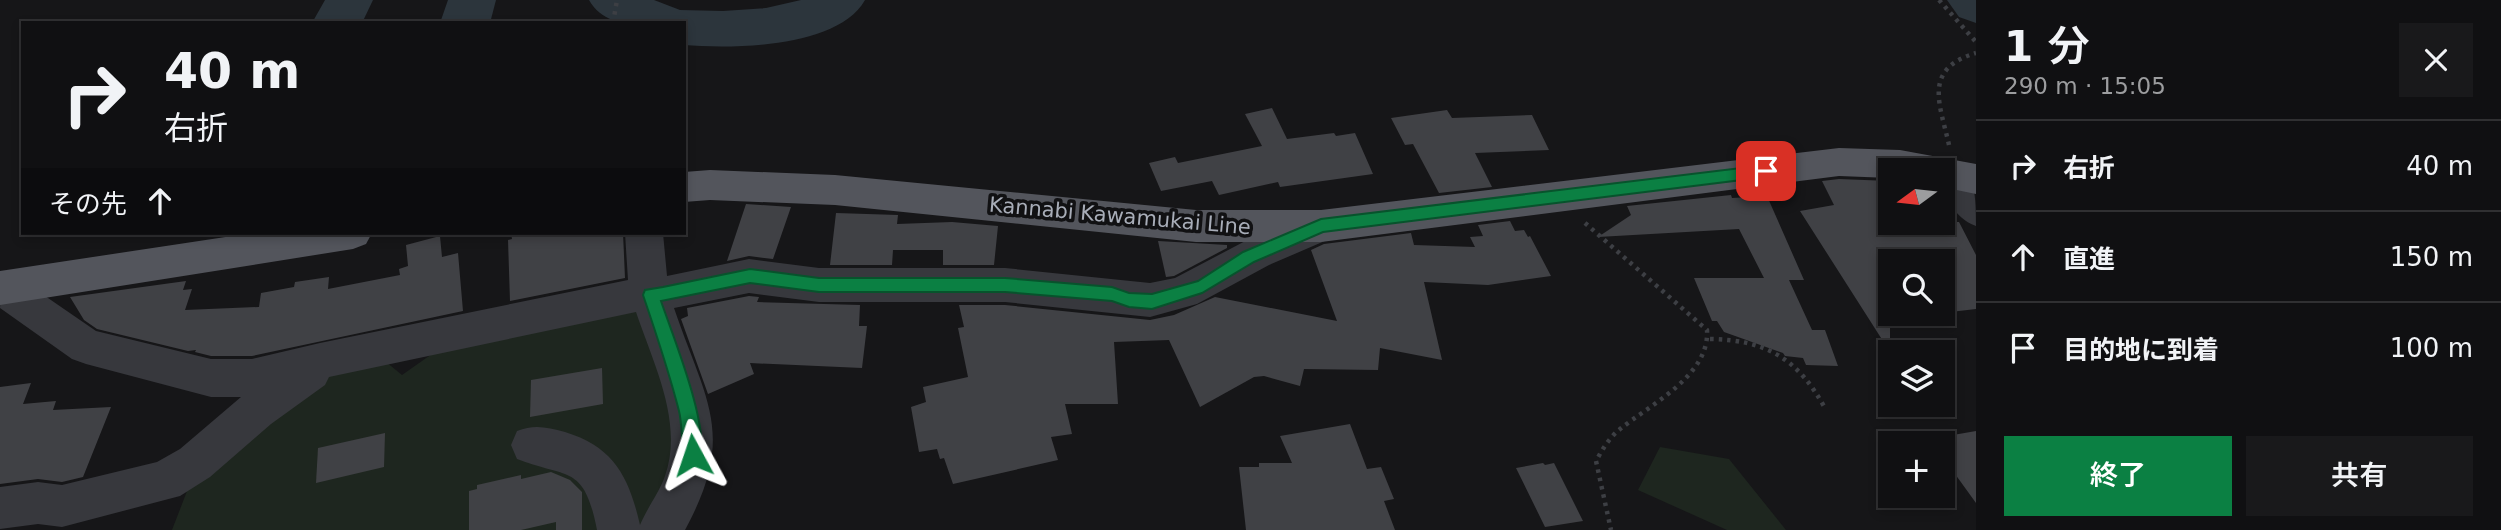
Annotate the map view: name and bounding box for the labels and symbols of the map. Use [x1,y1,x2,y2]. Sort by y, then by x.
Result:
pin [1736,141,1796,201]
north arrow [1878,158,1955,234]
street label: Kannabi Kawamukai Line [988,193,1252,239]
position arrow [656,418,730,492]

